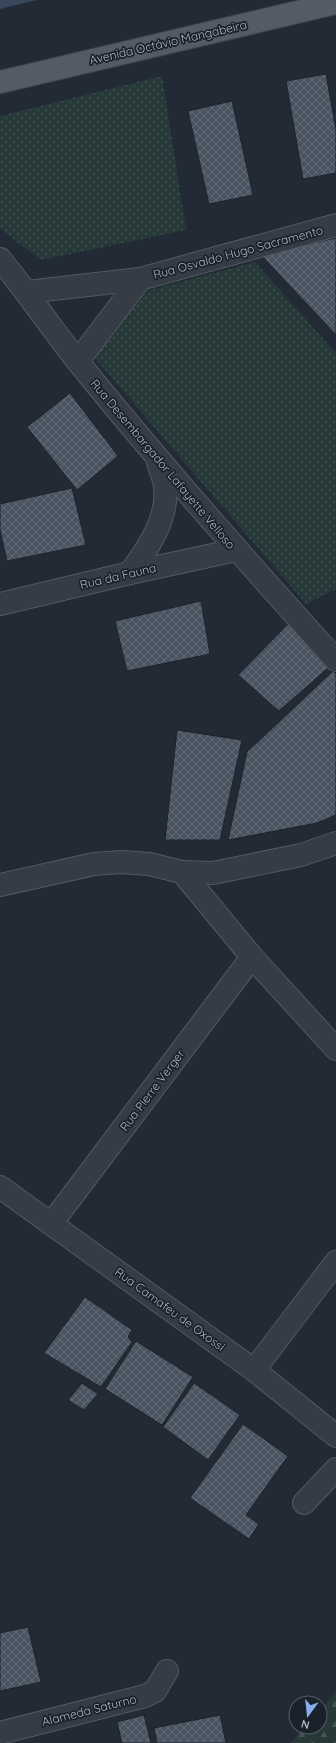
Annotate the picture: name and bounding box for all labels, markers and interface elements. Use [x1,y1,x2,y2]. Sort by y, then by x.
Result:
street label: Avenida Octávio Mangabeira [88,17,248,67]
street label: Rua Osvaldo Hugo Sacramento [151,222,325,282]
street label: Rua Desembargador Lafayette Velloso [87,376,239,552]
street label: Rua da Fauna [78,560,158,592]
street label: Rua Pierre Verger [116,1046,188,1134]
street label: Rua Camafeu de Oxossi [112,1264,228,1354]
street label: Alameda Saturno [40,1691,138,1729]
north arrow [288,1695,328,1735]
text: N [300,1717,311,1732]

